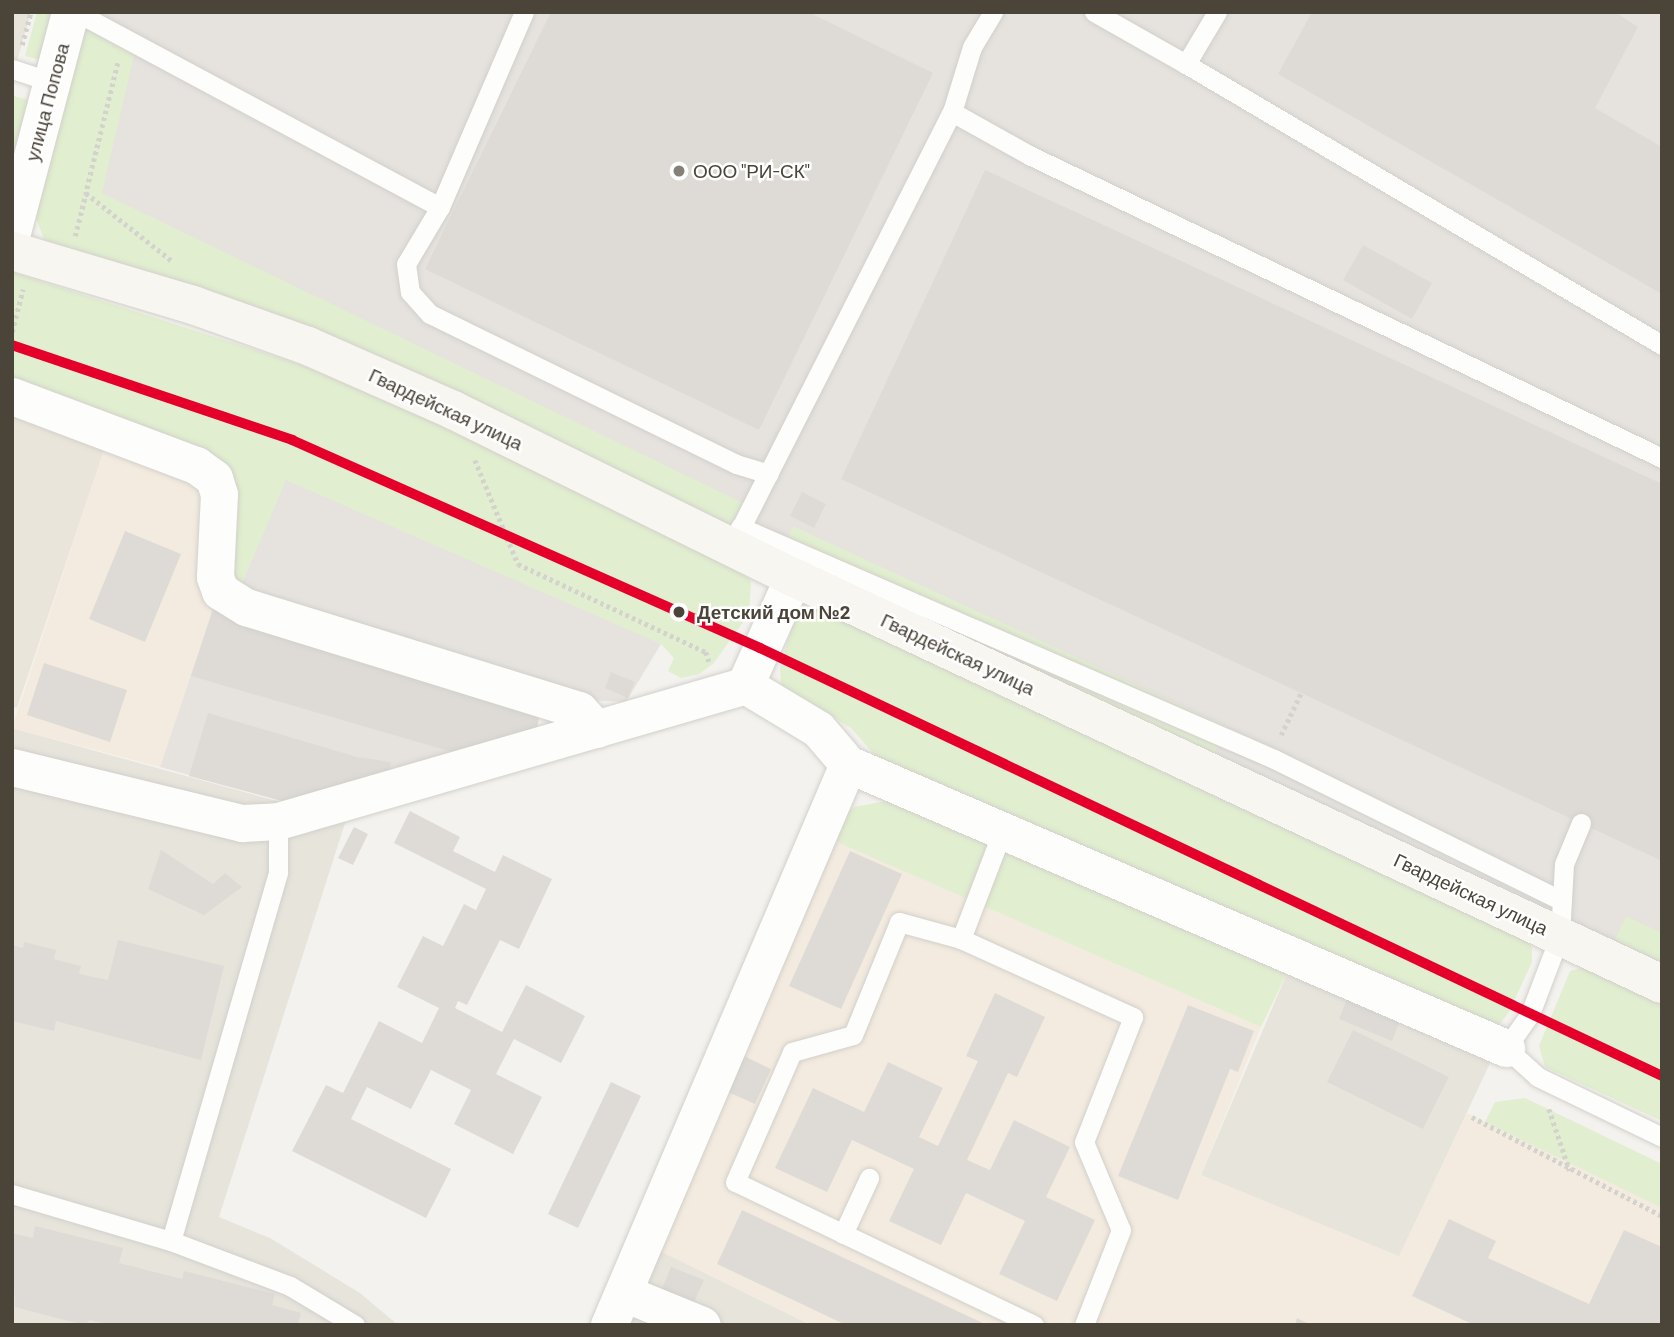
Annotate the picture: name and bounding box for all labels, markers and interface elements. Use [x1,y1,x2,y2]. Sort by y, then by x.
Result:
street label: улица Попова [20,40,74,164]
place label: ООО "РИ-СК" [693,160,810,182]
marker: ООО "РИ-СК" [671,163,687,179]
street label: Гвардейская улица [365,363,527,455]
marker: Детский дом №2 [667,600,691,624]
place label: Детский дом №2 [697,601,850,623]
street label: Гвардейская улица [877,608,1039,700]
street label: Гвардейская улица [1390,848,1552,940]

